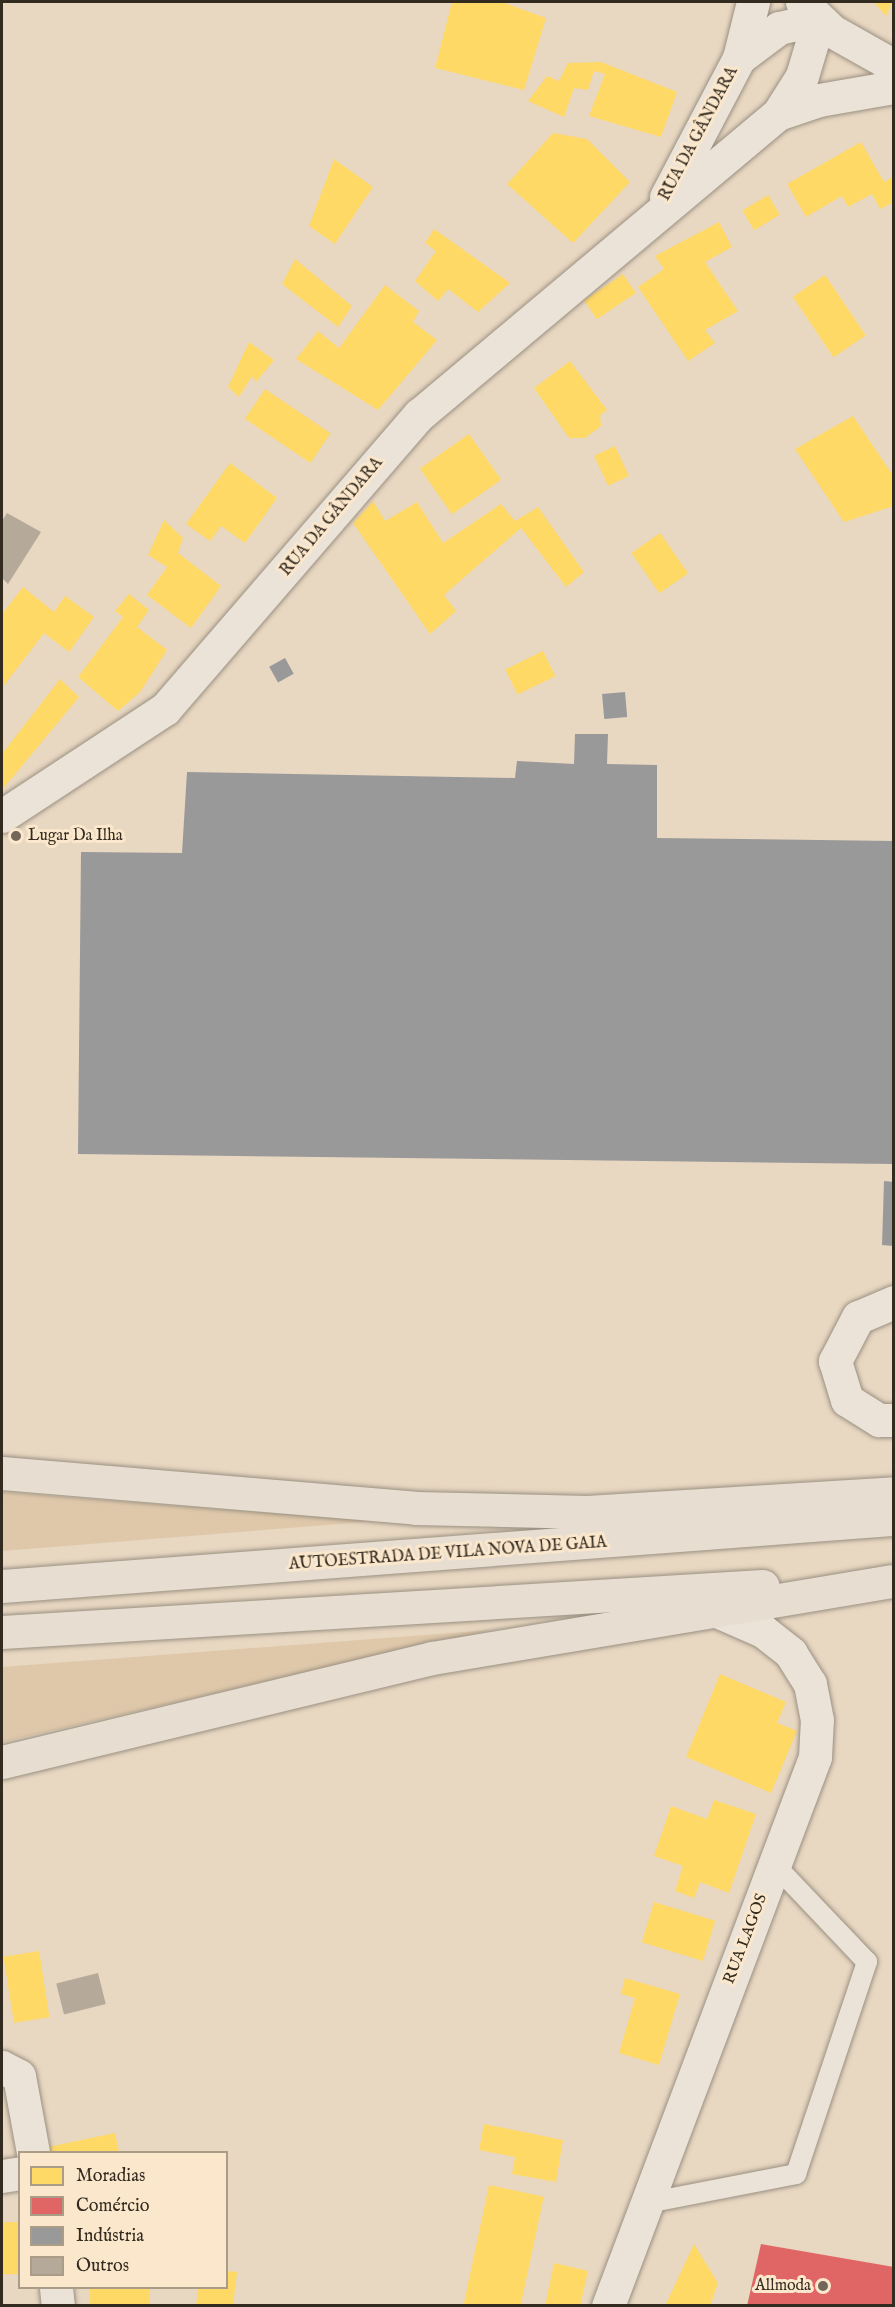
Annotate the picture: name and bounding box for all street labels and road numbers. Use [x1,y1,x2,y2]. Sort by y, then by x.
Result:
street label: RUA DA GÂNDARA [656,64,742,204]
street label: RUA DA GÂNDARA [277,454,387,580]
street label: AUTOESTRADA DE VILA NOVA DE GAIA [288,1533,608,1575]
street label: RUA LAGOS [720,1891,772,1987]

